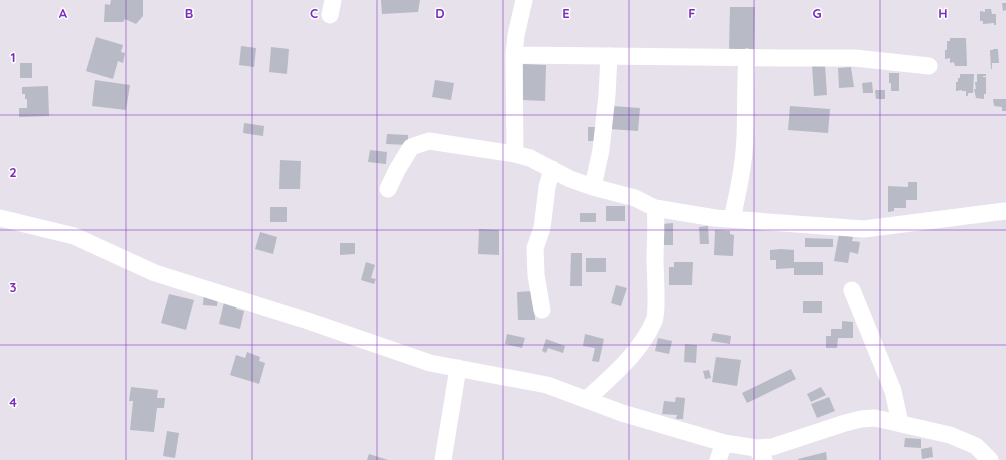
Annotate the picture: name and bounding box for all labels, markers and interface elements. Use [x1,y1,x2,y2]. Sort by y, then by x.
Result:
text: A [59,5,68,21]
text: B [185,5,193,21]
text: C [310,5,318,21]
text: D [435,5,445,21]
text: E [562,5,570,21]
text: F [688,5,696,21]
text: G [812,5,822,21]
text: H [938,5,948,21]
text: 1 [10,49,16,65]
text: 2 [9,164,17,180]
text: 3 [10,279,17,295]
text: 4 [9,394,17,410]

